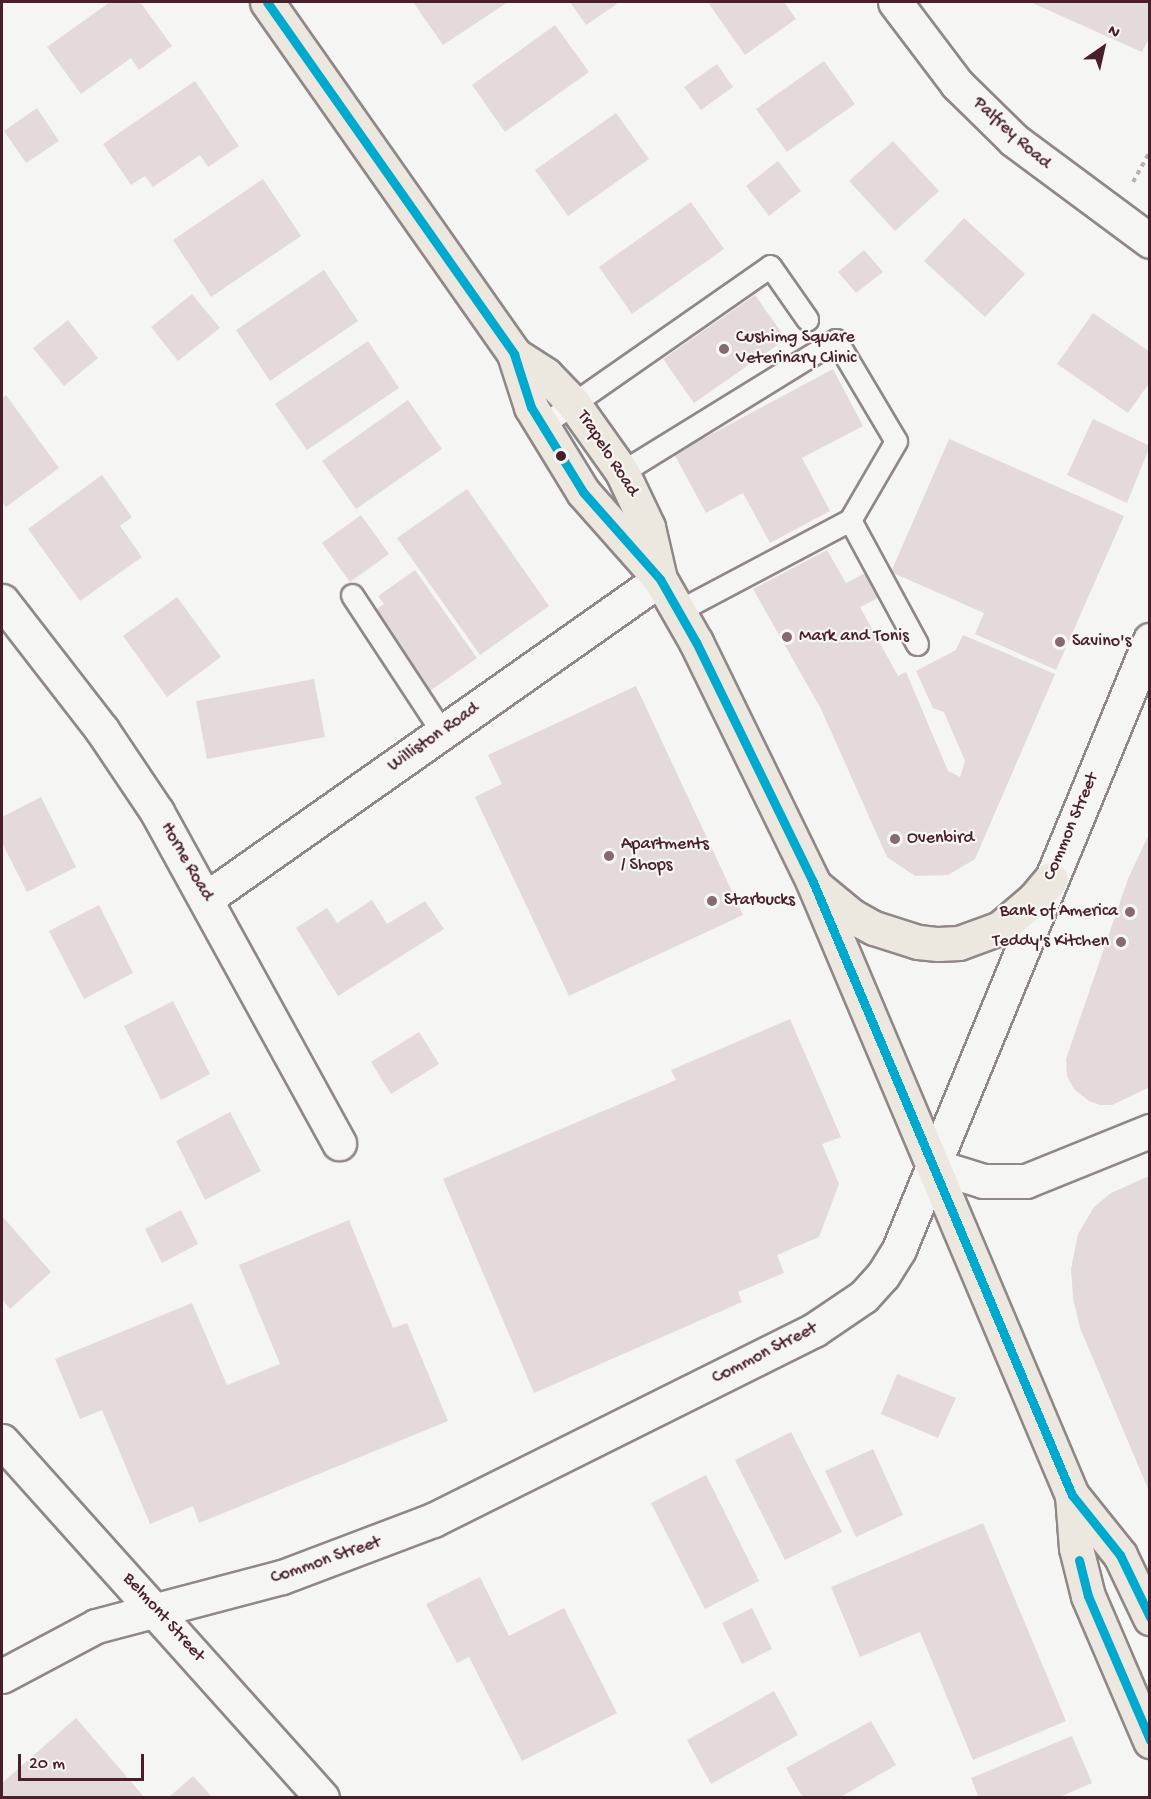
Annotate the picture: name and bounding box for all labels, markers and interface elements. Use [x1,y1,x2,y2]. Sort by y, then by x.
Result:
north arrow [1073,18,1133,78]
text: N [1104,22,1123,43]
street label: Palfrey Road [968,93,1054,175]
place label: Cushimg Square Veterinary Clinic [736,328,856,370]
marker: Cushimg Square Veterinary Clinic [717,342,731,356]
street label: Trapelo Road [571,407,643,501]
unlabelled marker [555,450,567,462]
place label: Mark and Tonis [799,626,909,648]
marker: Mark and Tonis [780,630,794,644]
place label: Savino's [1072,631,1131,653]
marker: Savino's [1053,635,1067,649]
street label: Williston Road [384,699,484,777]
street label: Common Street [1040,770,1104,884]
street label: Horne Road [155,819,217,905]
place label: Ovenbird [907,828,974,850]
marker: Ovenbird [888,832,902,846]
place label: Apartments / Shops [621,835,709,878]
marker: Apartments / Shops [602,849,616,863]
place label: Starbucks [724,890,795,912]
marker: Starbucks [705,894,719,908]
place label: Bank of America [1000,901,1118,923]
marker: Bank of America [1123,905,1137,919]
place label: Teddy's Kitchen [993,931,1109,953]
marker: Teddy's Kitchen [1114,935,1128,949]
street label: Common Street [709,1318,821,1390]
street label: Common Street [268,1532,384,1590]
street label: Belmont Street [117,1569,209,1667]
scale bar [21,1742,147,1780]
text: 20 m [29,1754,65,1775]

